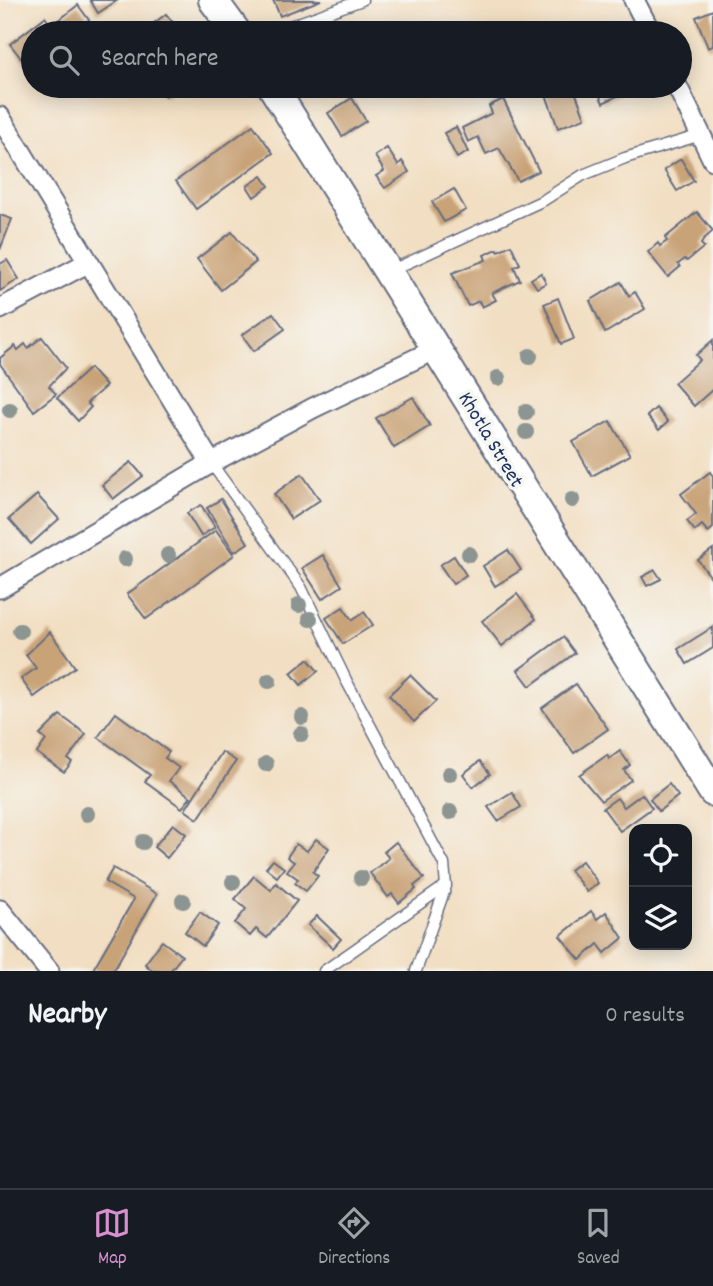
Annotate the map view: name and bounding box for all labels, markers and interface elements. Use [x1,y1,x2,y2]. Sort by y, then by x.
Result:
search box [21,21,692,98]
icon: search [45,41,83,79]
text: Search here [101,41,219,78]
street label: Khotla Street [449,387,530,494]
map controls [629,824,692,950]
button: locate [629,824,692,887]
button: layers [629,887,692,950]
text: Nearby [28,995,106,1038]
text: 0 results [605,1000,685,1033]
tab: Map [93,1204,131,1273]
tab: Directions [318,1204,390,1273]
tab: Saved [577,1204,620,1273]

